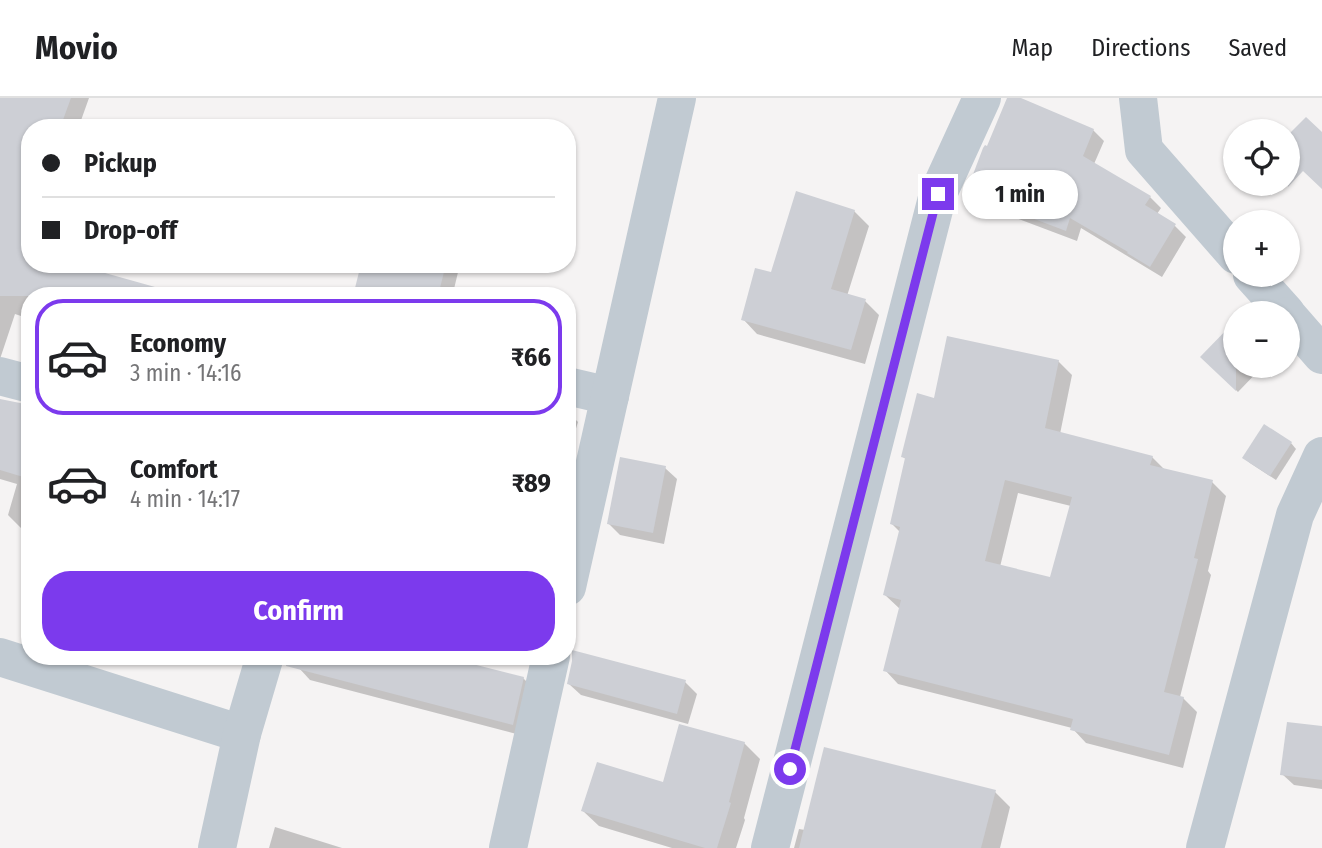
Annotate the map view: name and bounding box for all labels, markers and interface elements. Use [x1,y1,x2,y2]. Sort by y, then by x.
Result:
text: Movio [35,28,118,68]
text: Map [1012,34,1053,62]
text: Directions [1091,34,1190,62]
text: Saved [1228,34,1287,62]
map controls [1223,119,1300,378]
button: locate [1223,119,1300,196]
text: Pickup [84,148,157,179]
callout: 1 min [962,170,1078,218]
route end [922,178,954,210]
text: 1 min [995,180,1045,208]
button: + [1223,210,1300,287]
text: Drop-off [84,215,177,246]
button: − [1223,301,1300,378]
icon: car [46,326,109,389]
text: Economy [130,328,226,359]
text: ₹66 [511,342,551,373]
text: 3 min · 14:16 [130,359,241,387]
icon: car [46,452,109,515]
text: Comfort [130,454,218,485]
text: ₹89 [512,468,551,499]
text: 4 min · 14:17 [130,485,240,513]
button: Confirm [42,571,555,651]
route start [774,753,806,785]

